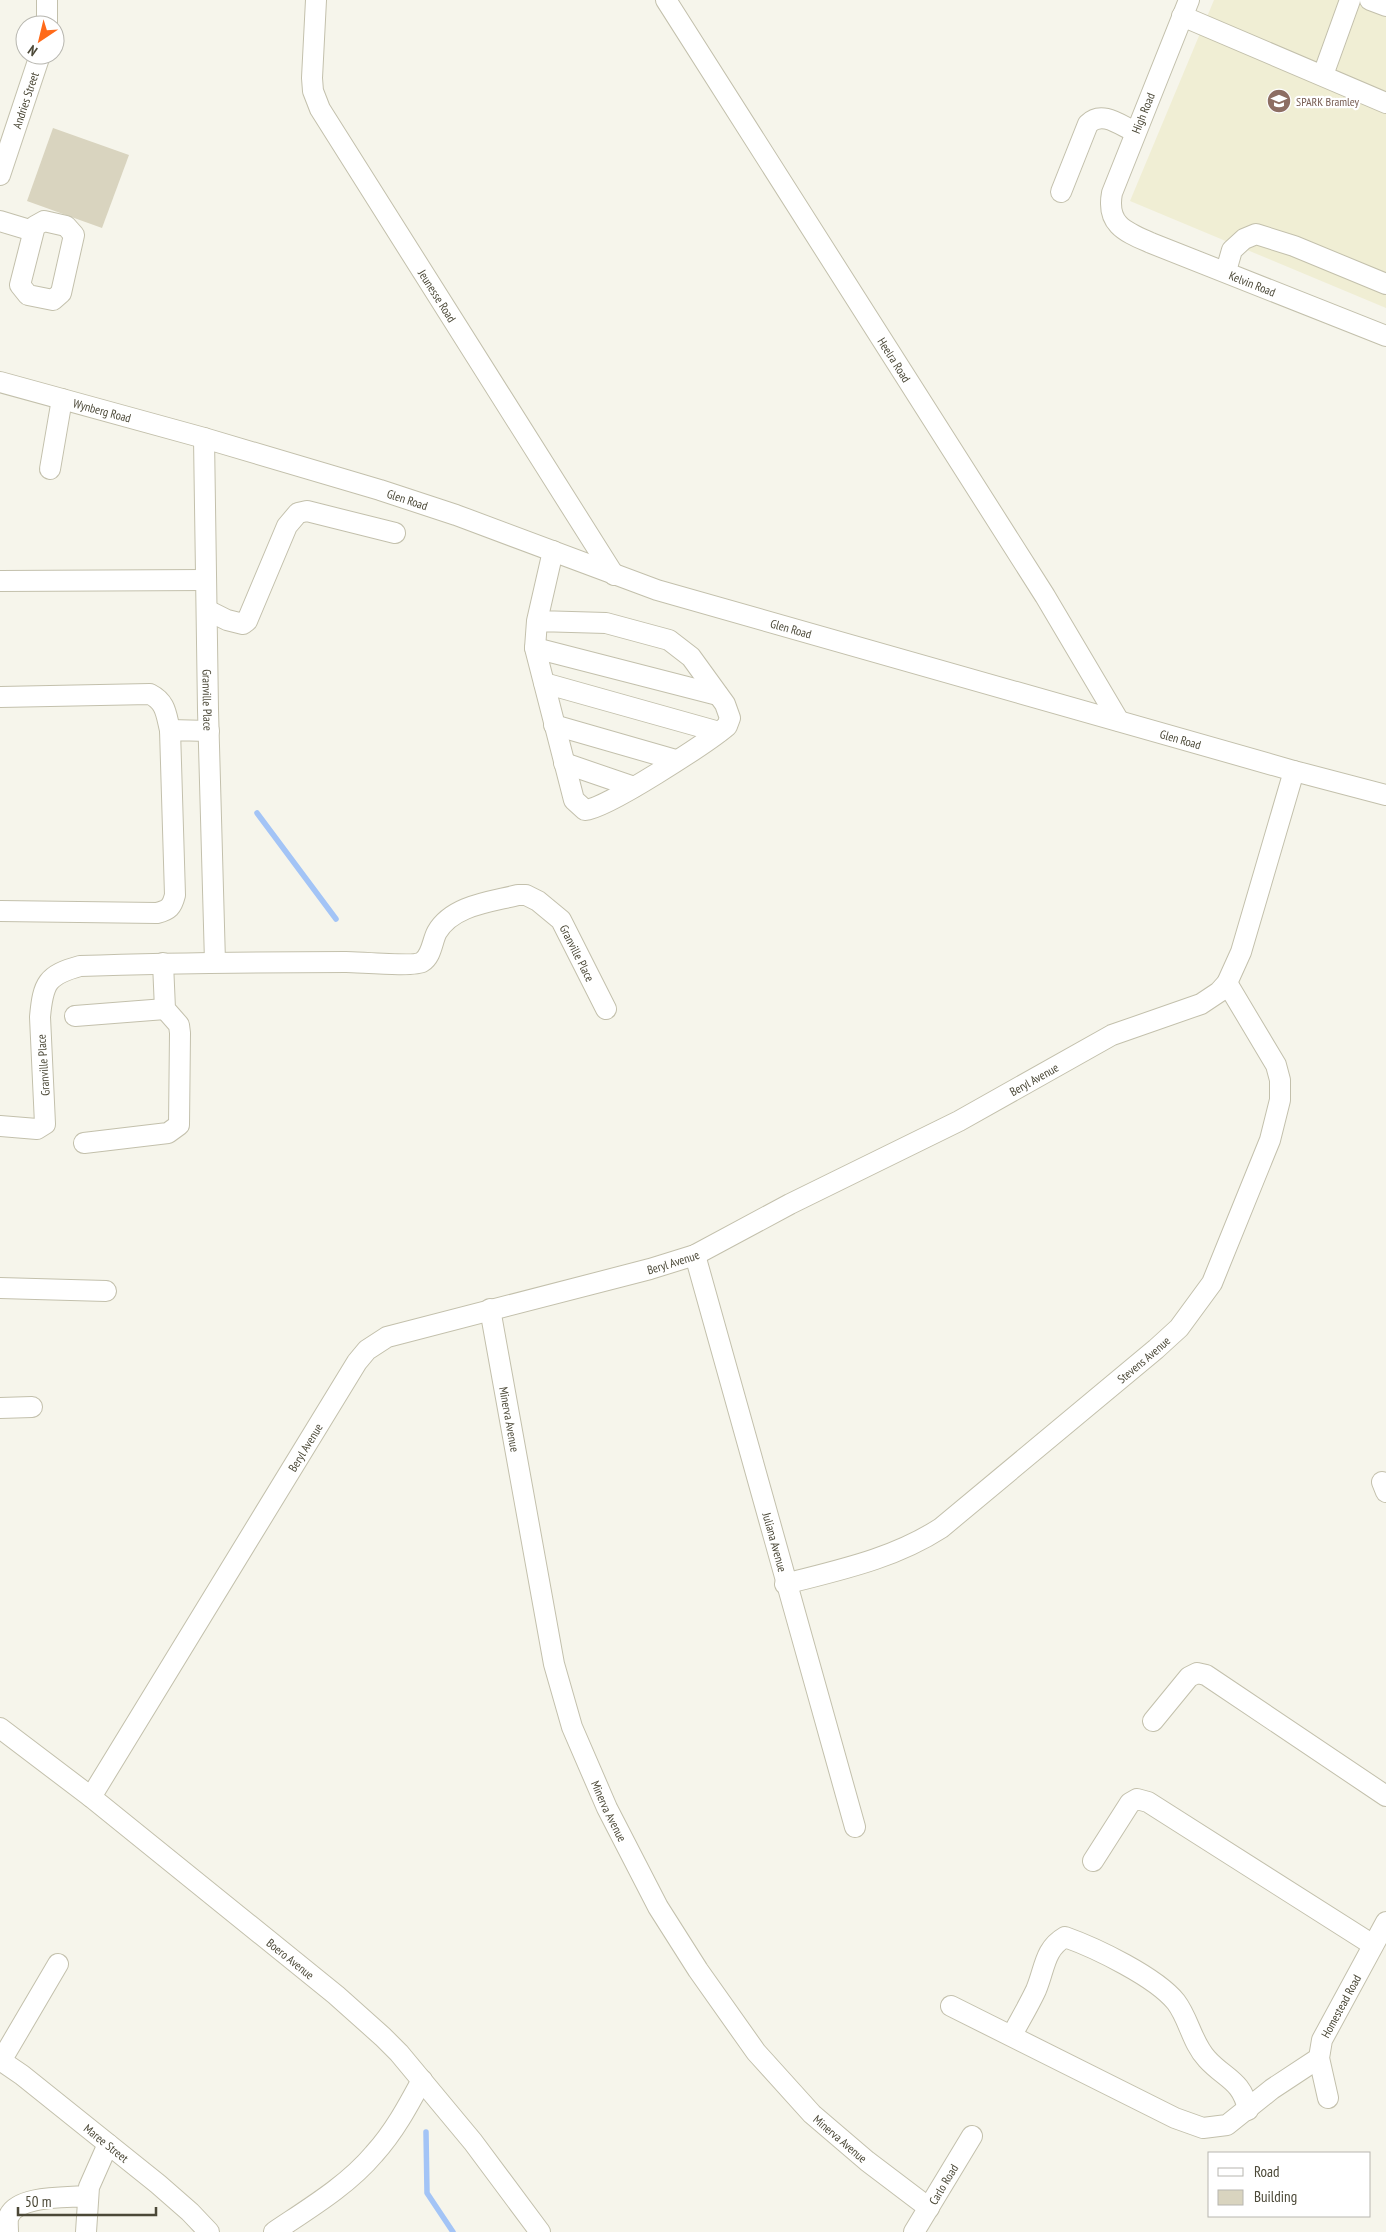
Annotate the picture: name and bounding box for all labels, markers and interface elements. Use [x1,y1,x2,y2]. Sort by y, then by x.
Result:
north arrow [15,15,65,65]
text: N [24,41,41,60]
street label: Andries Street [9,69,42,130]
school or university icon: SPARK Bramley [1266,88,1292,114]
street label: High Road [1128,90,1158,136]
place label: SPARK Bramley [1296,94,1360,109]
street label: Jeunesse Road [415,266,460,325]
street label: Kelvin Road [1227,267,1278,299]
street label: Heelra Road [875,334,914,385]
street label: Wynberg Road [72,395,133,425]
street label: Glen Road [385,485,430,513]
street label: Glen Road [769,615,813,641]
street label: Granville Place [200,669,216,731]
street label: Glen Road [1158,726,1203,752]
street label: Granville Place [557,922,598,984]
street label: Granville Place [33,1034,53,1096]
street label: Beryl Avenue [1007,1059,1061,1099]
street label: Beryl Avenue [645,1247,702,1277]
street label: Stevens Avenue [1114,1333,1173,1386]
street label: Minerva Avenue [497,1385,523,1453]
street label: Beryl Avenue [284,1420,325,1474]
street label: Juliana Avenue [760,1510,791,1573]
street label: Minerva Avenue [588,1778,630,1844]
street label: Boero Avenue [264,1935,318,1982]
street label: Homestead Road [1317,1972,1364,2040]
street label: Minerva Avenue [811,2111,870,2166]
street label: Maree Street [81,2120,132,2166]
legend [1208,2152,1371,2217]
street label: Carlo Road [925,2161,961,2207]
text: Road [1254,2162,1280,2181]
scale bar [18,2184,155,2216]
text: Building [1254,2187,1297,2206]
text: 50 m [25,2192,51,2211]

